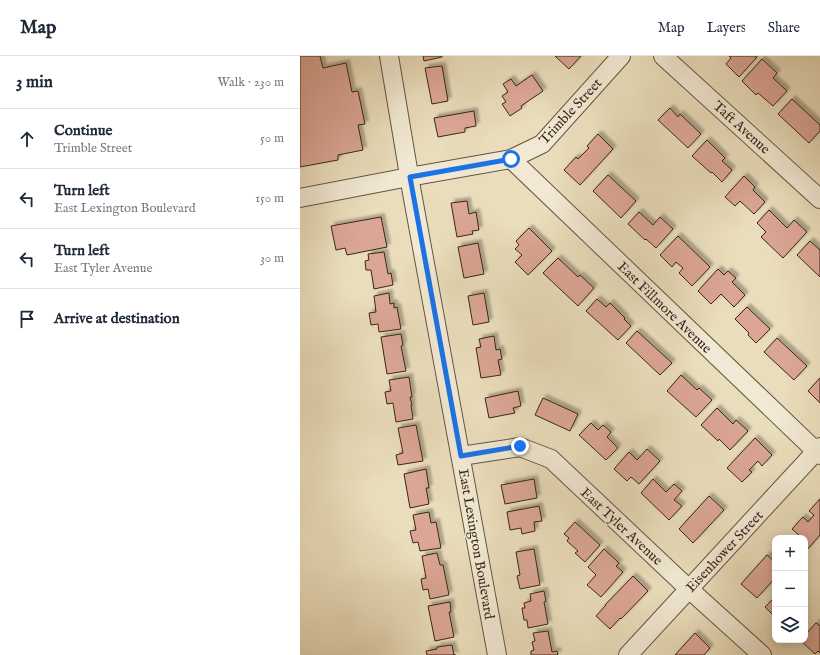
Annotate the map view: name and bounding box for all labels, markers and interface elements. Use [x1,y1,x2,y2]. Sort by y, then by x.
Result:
text: Map [20,16,56,40]
text: Map [658,19,685,37]
text: Layers [707,19,746,37]
text: Share [768,19,800,37]
text: 3 min [16,72,53,93]
text: Walk · 230 m [218,74,284,91]
street label: Trimble Street [535,75,606,149]
street label: Taft Avenue [709,97,774,159]
text: Continue [54,121,112,140]
icon: ahead [16,128,38,150]
text: 50 m [260,130,284,147]
text: Trimble Street [54,140,132,157]
route start [502,150,520,168]
text: Turn left [54,181,110,200]
icon: left [16,188,38,210]
text: 150 m [255,190,284,207]
text: East Lexington Boulevard [54,200,196,217]
text: Turn left [54,241,110,260]
icon: left [16,248,38,270]
text: 30 m [260,250,284,267]
street label: East Fillmore Avenue [613,258,716,358]
text: East Tyler Avenue [54,260,152,277]
icon: arrive [16,308,38,330]
text: Arrive at destination [54,309,180,328]
route end [511,437,529,455]
street label: East Lexington Boulevard [454,468,498,621]
street label: East Tyler Avenue [576,484,667,570]
street label: Eisenhower Street [682,507,767,596]
map controls [772,535,808,643]
button: + [772,535,808,571]
button: − [772,571,808,607]
button: layers [772,607,808,643]

